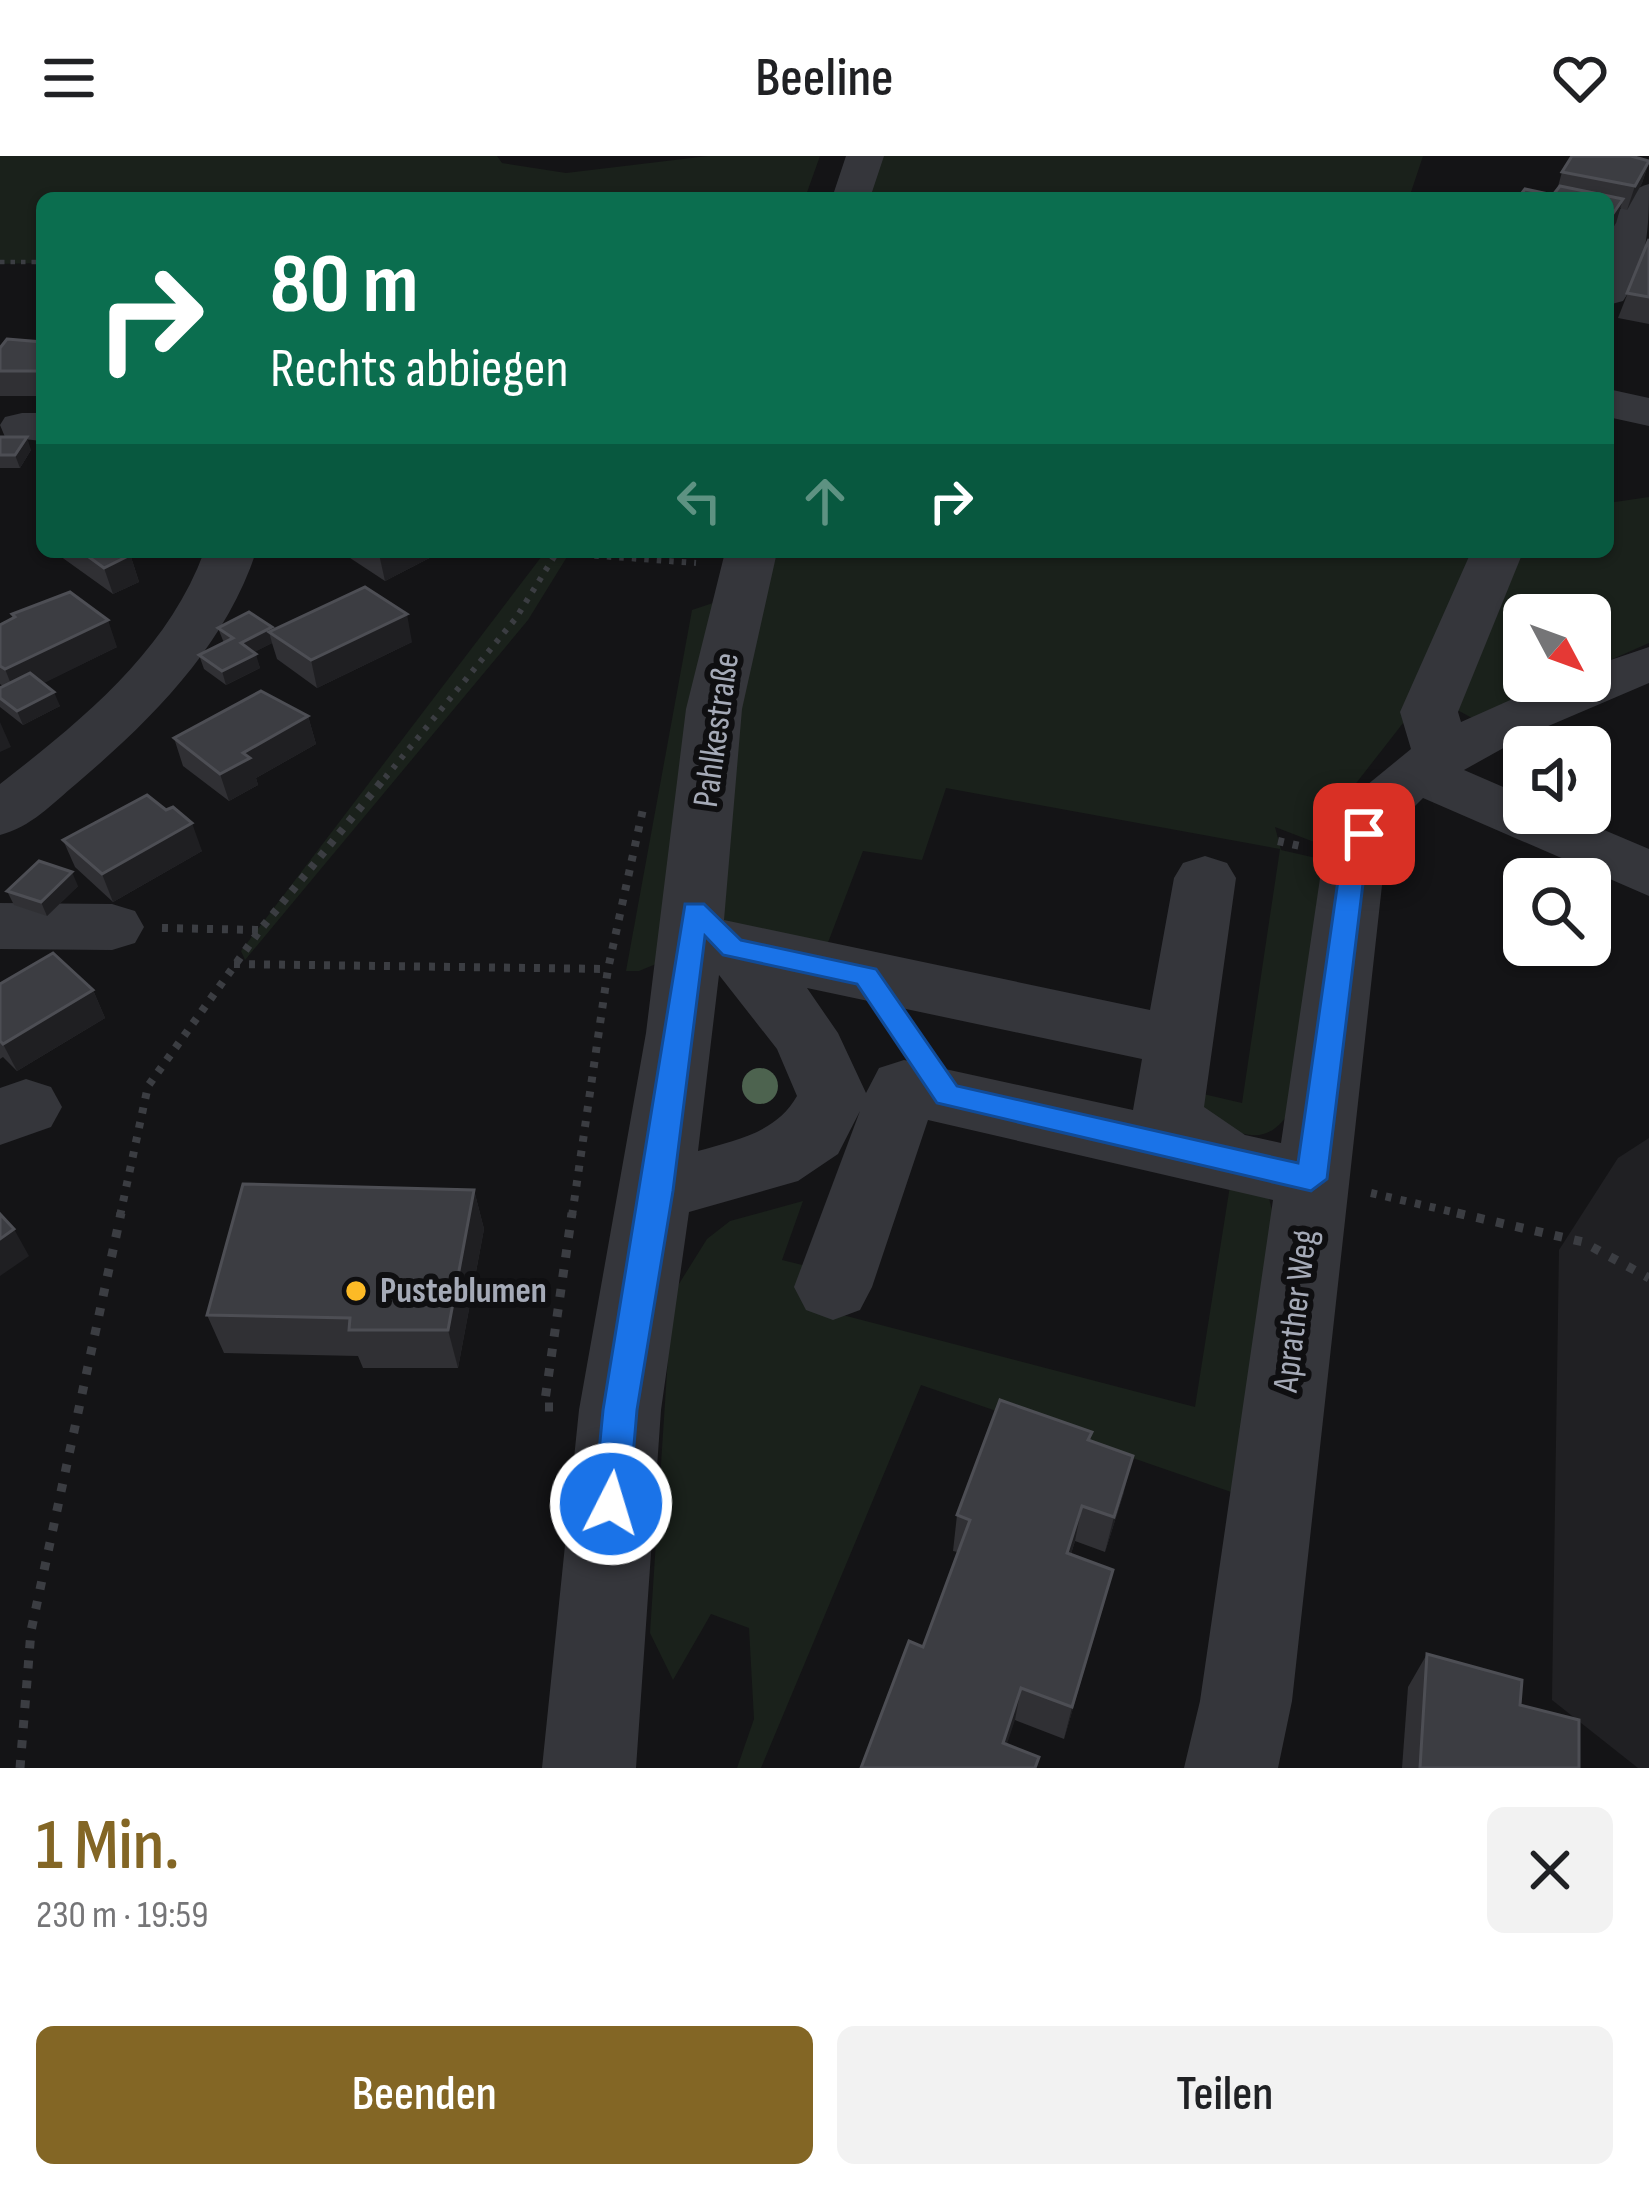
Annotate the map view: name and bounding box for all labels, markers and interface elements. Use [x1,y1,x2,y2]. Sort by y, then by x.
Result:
icon: menu [36,45,102,111]
icon: heart [1547,45,1613,111]
text: Beeline [755,46,894,111]
text: 80 m [270,235,418,336]
icon: right [72,240,228,396]
text: Rechts abbiegen [270,337,569,402]
icon: left [666,468,732,534]
icon: ahead [792,468,858,534]
icon: right [918,468,984,534]
north arrow [1503,594,1611,702]
map controls [1503,594,1611,966]
street label: Pahlkestraße [685,650,749,810]
button: sound [1503,726,1611,834]
pin [1313,783,1415,885]
icon: arrive [1331,801,1397,867]
button: search [1503,858,1611,966]
street label: Aprather Weg [1265,1227,1327,1396]
place label: Pusteblumen [380,1270,547,1313]
marker: Pusteblumen [343,1278,369,1304]
position arrow [548,1441,674,1567]
text: 1 Min. [36,1803,180,1890]
button: close [1487,1807,1613,1933]
text: 230 m · 19:59 [36,1892,209,1939]
button: Beenden [36,2026,813,2164]
button: Teilen [837,2026,1613,2164]

